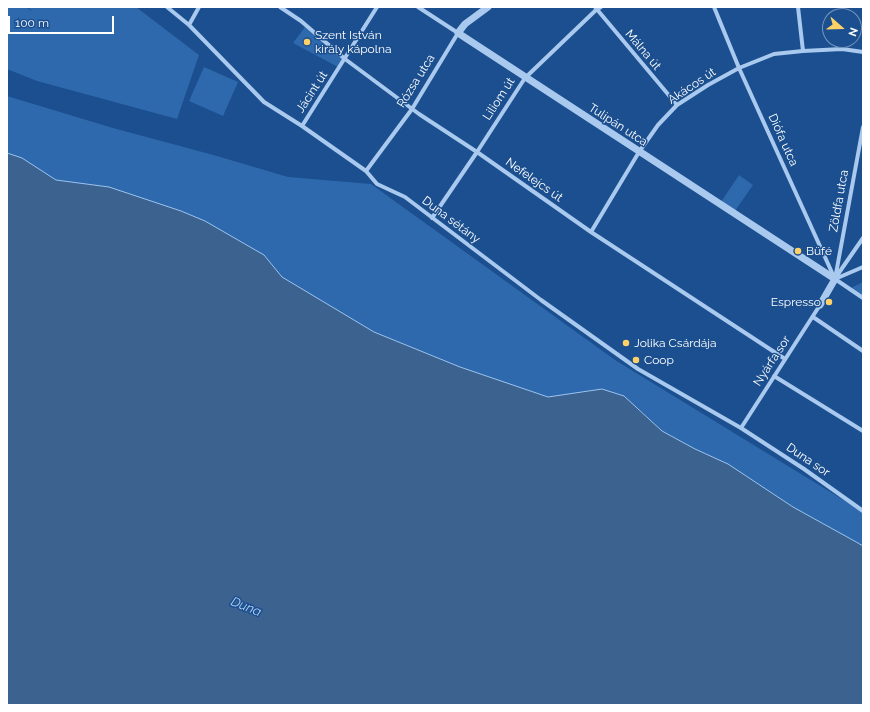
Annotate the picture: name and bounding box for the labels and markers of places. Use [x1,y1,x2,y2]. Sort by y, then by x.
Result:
place label: Szent István király kápolna [315,28,392,56]
marker: Szent István király kápolna [302,37,312,47]
place label: Büfé [806,244,832,258]
marker: Büfé [793,246,803,256]
place label: Espresso [771,295,821,309]
marker: Espresso [824,297,834,307]
place label: Jolika Csárdája [634,336,716,350]
marker: Jolika Csárdája [621,338,631,348]
place label: Coop [644,353,674,367]
marker: Coop [631,355,641,365]

